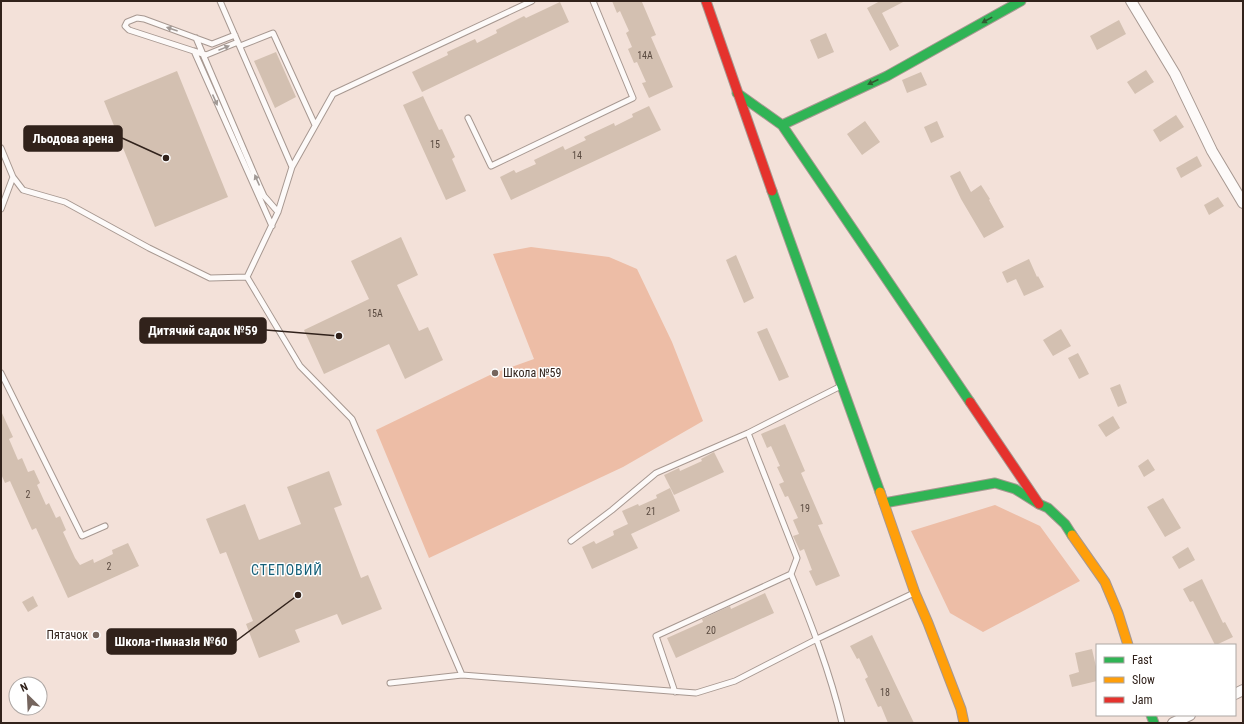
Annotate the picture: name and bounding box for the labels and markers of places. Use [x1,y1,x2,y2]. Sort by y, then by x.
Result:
callout: Льодова арена [24,126,122,151]
callout: Дитячий садок №59 [140,318,266,343]
place label: Школа №59 [503,366,562,380]
marker: Школа №59 [490,368,500,378]
place label: Пятачок [46,628,88,642]
callout: Школа-гімназія №60 [107,629,236,654]
marker: Пятачок [91,630,101,640]

